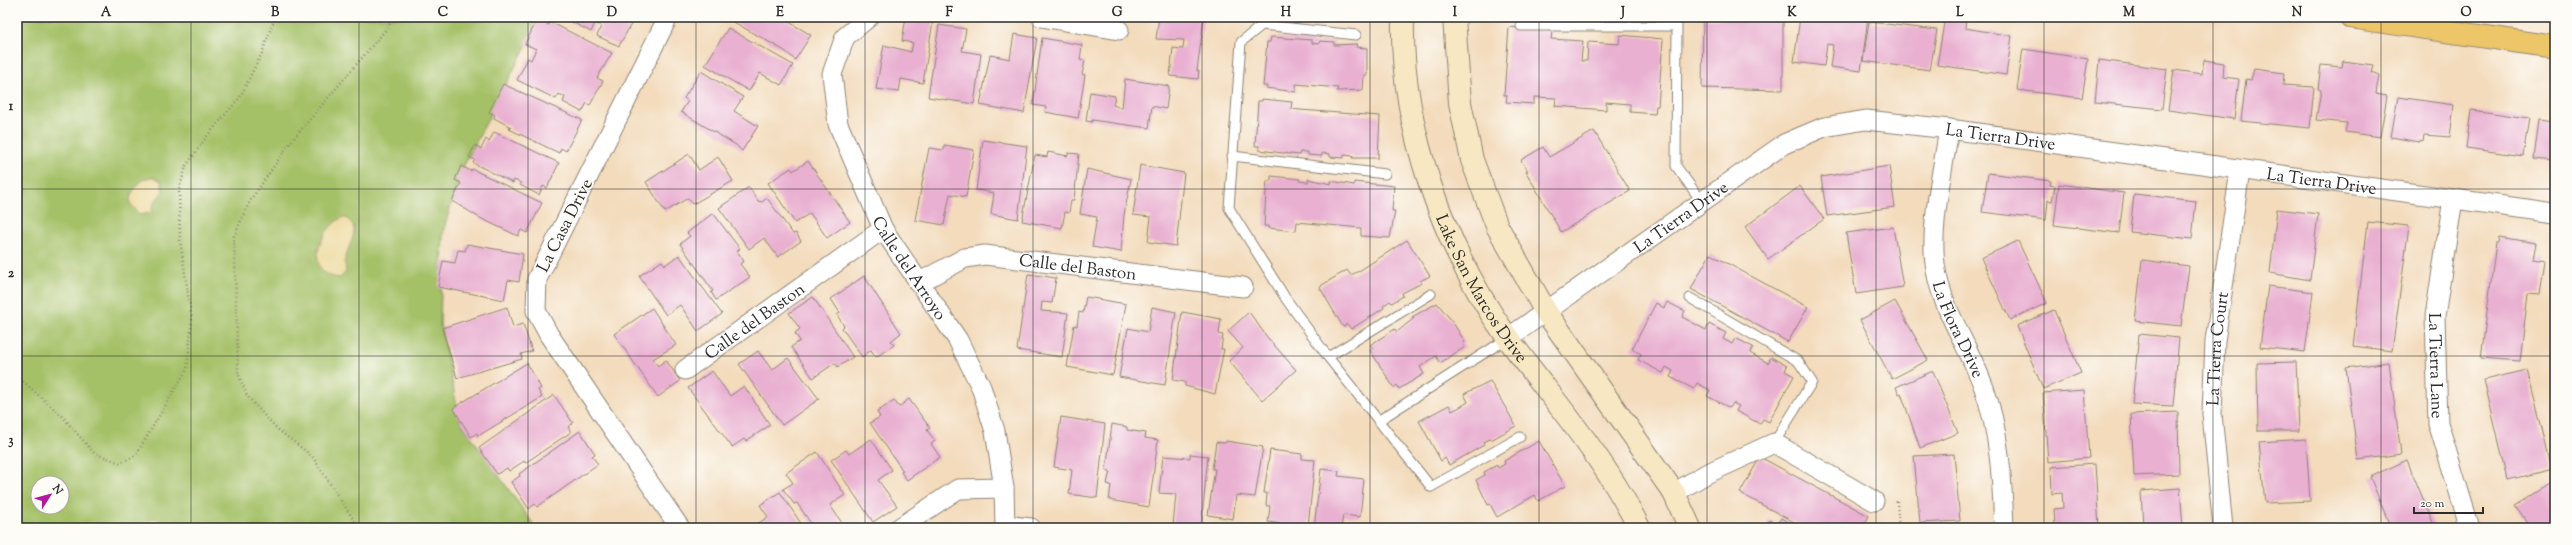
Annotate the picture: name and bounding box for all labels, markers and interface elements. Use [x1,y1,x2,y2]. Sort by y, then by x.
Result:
text: A [101,4,112,22]
text: B [271,4,280,22]
text: C [438,4,448,22]
text: D [607,4,617,22]
text: E [776,4,784,22]
text: F [945,4,953,22]
text: G [1112,4,1123,22]
text: H [1281,4,1292,22]
text: I [1453,4,1458,22]
text: J [1620,4,1625,22]
text: K [1787,4,1797,22]
text: L [1956,4,1964,22]
text: M [2123,4,2135,22]
text: N [2292,4,2303,22]
text: O [2460,4,2472,22]
text: 1 [9,98,14,116]
street label: La Tierra Drive [1944,119,2057,158]
street label: La Tierra Drive [2265,163,2378,202]
street label: La Casa Drive [532,175,600,277]
street label: La Tierra Drive [1630,177,1734,260]
street label: Lake San Marcos Drive [1428,211,1532,369]
street label: Calle del Arroyo [865,213,951,326]
street label: Calle del Baston [1017,249,1138,288]
text: 2 [8,265,15,283]
street label: Calle del Baston [700,278,811,366]
street label: La Flora Drive [1925,279,1989,382]
street label: La Tierra Court [2202,290,2236,406]
street label: La Tierra Lane [2421,312,2448,419]
text: 3 [8,432,14,450]
north arrow [30,475,70,515]
text: N [48,481,66,498]
scale bar [2414,489,2483,515]
text: 20 m [2420,495,2445,513]

